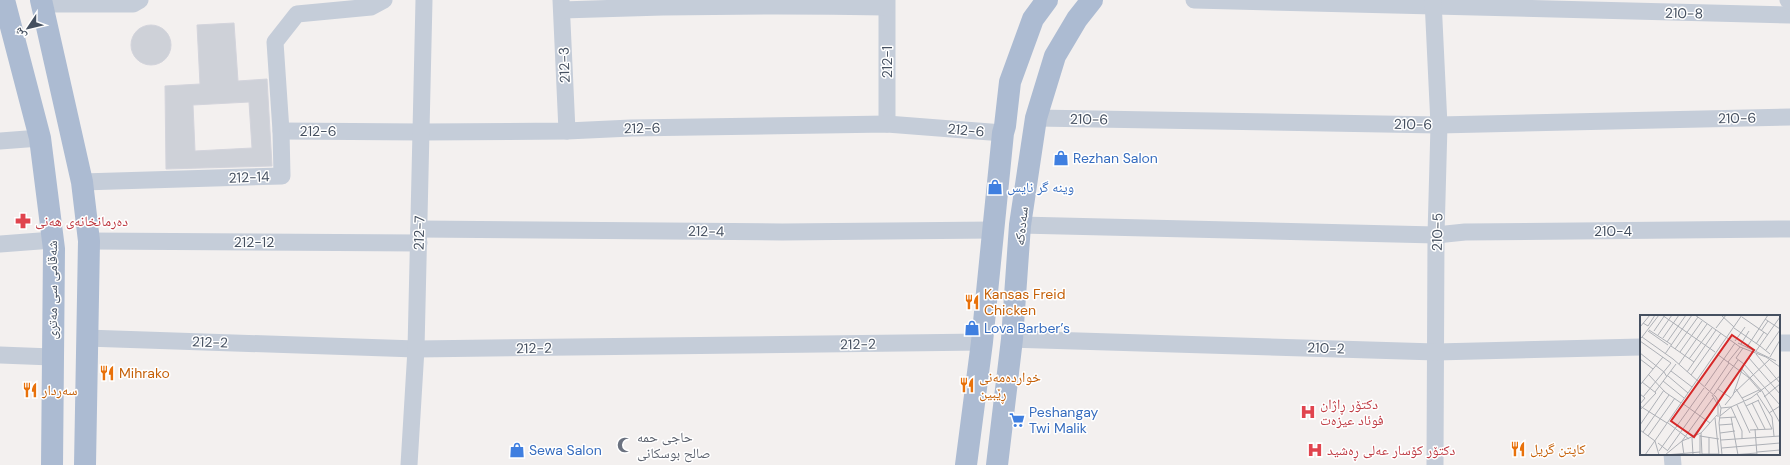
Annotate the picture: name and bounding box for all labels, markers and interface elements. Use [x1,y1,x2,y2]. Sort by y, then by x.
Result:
street label: 210-8 [1665,4,1703,22]
north arrow [8,8,48,48]
text: ش [11,24,30,43]
street label: 212-1 [878,46,896,78]
street label: 212-3 [554,47,574,83]
street label: 210-6 [1718,109,1756,127]
street label: 210-6 [1070,110,1108,128]
street label: 210-6 [1394,115,1432,133]
street label: 212-6 [623,119,661,137]
street label: 212-6 [947,119,985,141]
street label: 212-6 [300,122,336,140]
shop icon: Rezhan Salon [1052,149,1070,167]
place label: Rezhan Salon [1073,149,1158,167]
street label: 212-14 [228,167,270,187]
shop icon: وینه گر نایس [986,178,1004,196]
place label: وینه گر نایس [1007,178,1074,196]
street label: سەدەکە [1010,206,1032,246]
pharmacy icon: دەرمانخانەی هەنی [14,212,32,230]
place label: دەرمانخانەی هەنی [35,212,128,230]
street label: 210-5 [1428,213,1446,251]
street label: 212-7 [409,215,429,251]
street label: 212-4 [688,222,725,240]
street label: 210-4 [1594,222,1633,240]
street label: 212-12 [234,233,274,251]
street label: شەقامی سی مەتری [43,240,61,340]
place label: Kansas Freid Chicken [984,285,1065,319]
restaurant icon: Kansas Freid Chicken [963,293,981,311]
inset map [1640,315,1780,455]
shop icon: Lova Barber’s [963,319,981,337]
place label: Lova Barber’s [984,319,1070,337]
street label: 212-2 [192,332,228,352]
street label: 212-2 [840,335,876,353]
street label: 210-2 [1307,338,1345,358]
street label: 212-2 [516,339,552,357]
restaurant icon: Mihrako [98,364,116,382]
place label: Mihrako [119,364,170,382]
place label: خواردە‌مە‌نی ڕێبین [979,368,1041,405]
restaurant icon: خواردە‌مە‌نی ڕێبین [958,376,976,394]
restaurant icon: سەردار [21,381,39,399]
place label: سەردار [41,381,77,399]
place label: دکتۆر ڕاژان فوئاد عیزەت [1320,395,1384,429]
place label: Peshangay Twi Malik [1029,403,1099,437]
hospital icon: دکتۆر ڕاژان فوئاد عیزەت [1299,403,1317,421]
supermarket icon: Peshangay Twi Malik [1008,411,1026,429]
place label: حاجی حمه صالح بوسکانی [637,428,711,463]
mosque icon: حاجی حمه صالح بوسکانی [616,436,634,454]
restaurant icon: کاپتن گریل [1509,440,1527,458]
place label: کاپتن گریل [1530,440,1586,458]
shop icon: Sewa Salon [508,441,526,459]
place label: Sewa Salon [529,441,602,459]
hospital icon: دکتۆر کۆسار عەلی ڕەشید [1306,441,1324,459]
place label: دکتۆر کۆسار عەلی ڕەشید [1327,441,1455,462]

